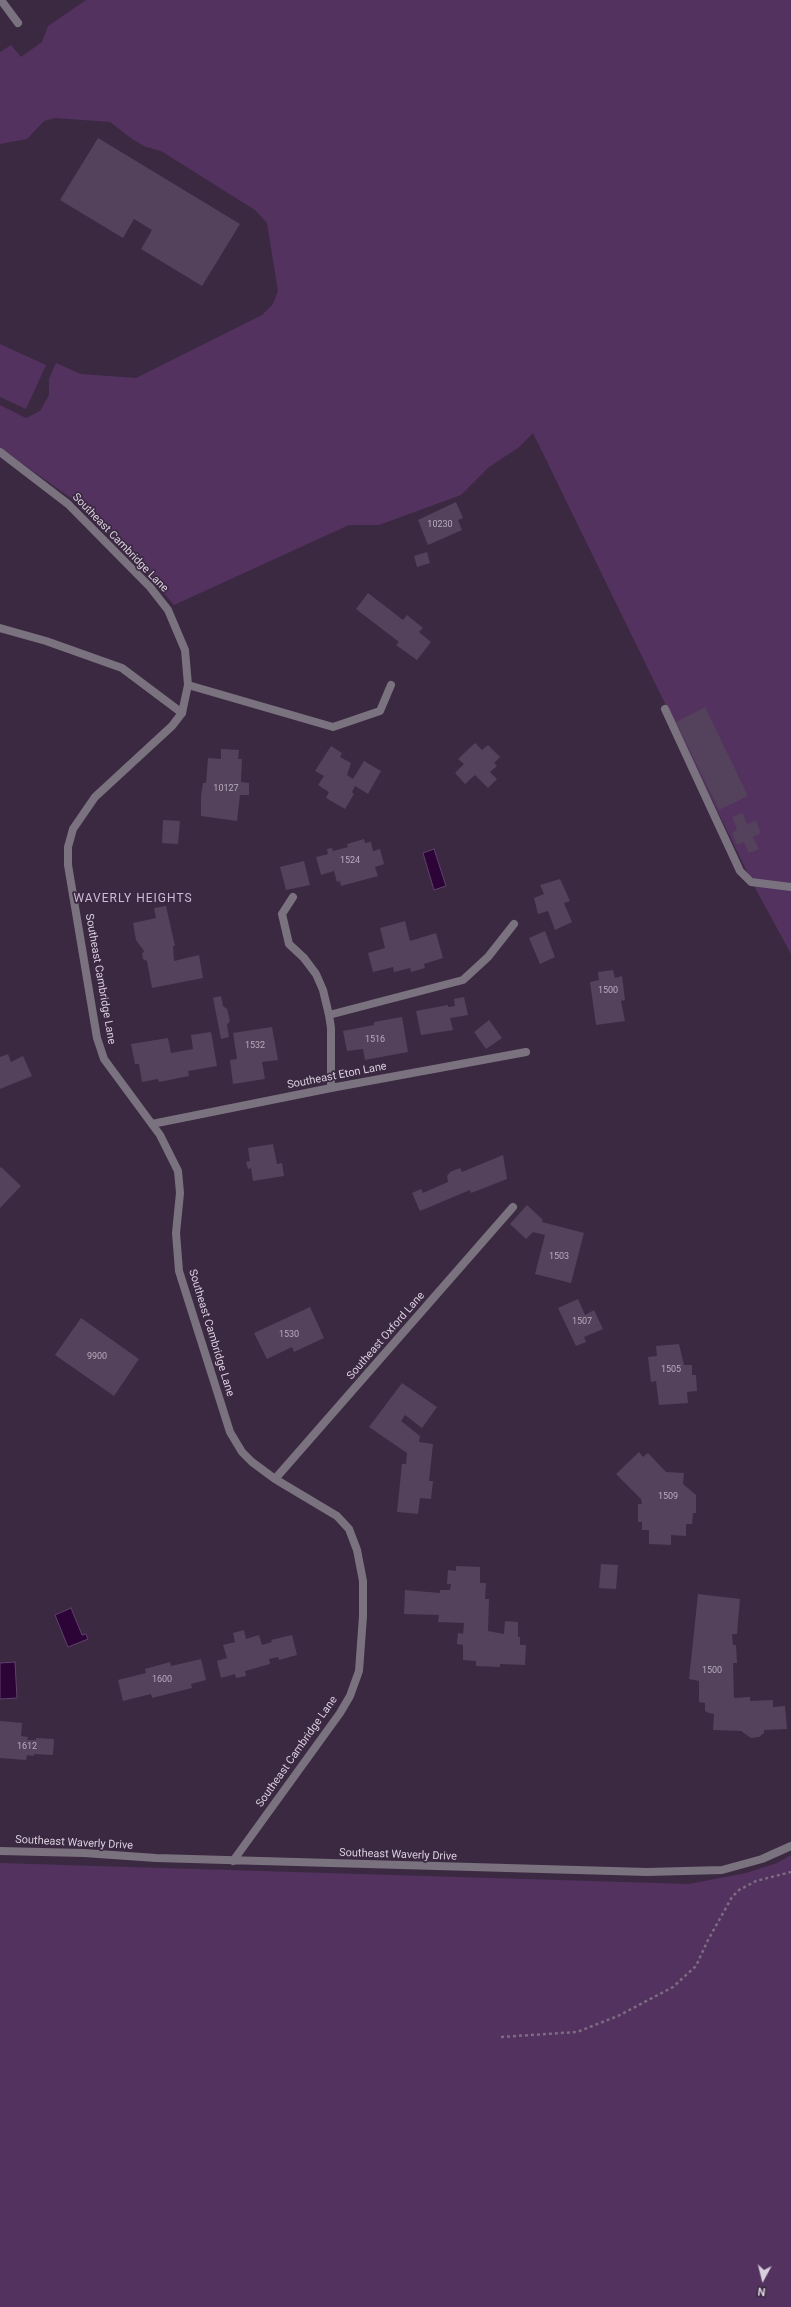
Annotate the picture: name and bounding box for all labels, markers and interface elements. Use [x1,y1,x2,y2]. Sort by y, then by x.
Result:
street label: Southeast Cambridge Lane [69,491,171,595]
house number: 10230 [427,520,453,530]
house number: 10127 [213,784,239,794]
house number: 1524 [340,856,360,866]
district label: WAVERLY HEIGHTS [73,892,193,906]
street label: Southeast Cambridge Lane [82,913,118,1045]
house number: 1500 [598,986,618,996]
house number: 1516 [365,1035,385,1045]
house number: 1532 [245,1041,265,1051]
street label: Southeast Eton Lane [286,1060,388,1092]
house number: 1503 [549,1252,569,1262]
street label: Southeast Cambridge Lane [185,1268,237,1398]
street label: Southeast Oxford Lane [344,1289,428,1383]
house number: 1507 [572,1317,592,1327]
house number: 1530 [279,1330,299,1340]
house number: 9900 [87,1352,107,1362]
house number: 1505 [661,1365,681,1375]
house number: 1509 [658,1492,678,1502]
house number: 1500 [702,1666,722,1676]
house number: 1600 [152,1675,172,1685]
street label: Southeast Cambridge Lane [254,1694,340,1810]
house number: 1612 [17,1742,37,1752]
street label: Southeast Waverly Drive [15,1833,133,1853]
street label: Southeast Waverly Drive [339,1846,457,1864]
north arrow [743,2259,783,2299]
text: N [757,2284,766,2298]

